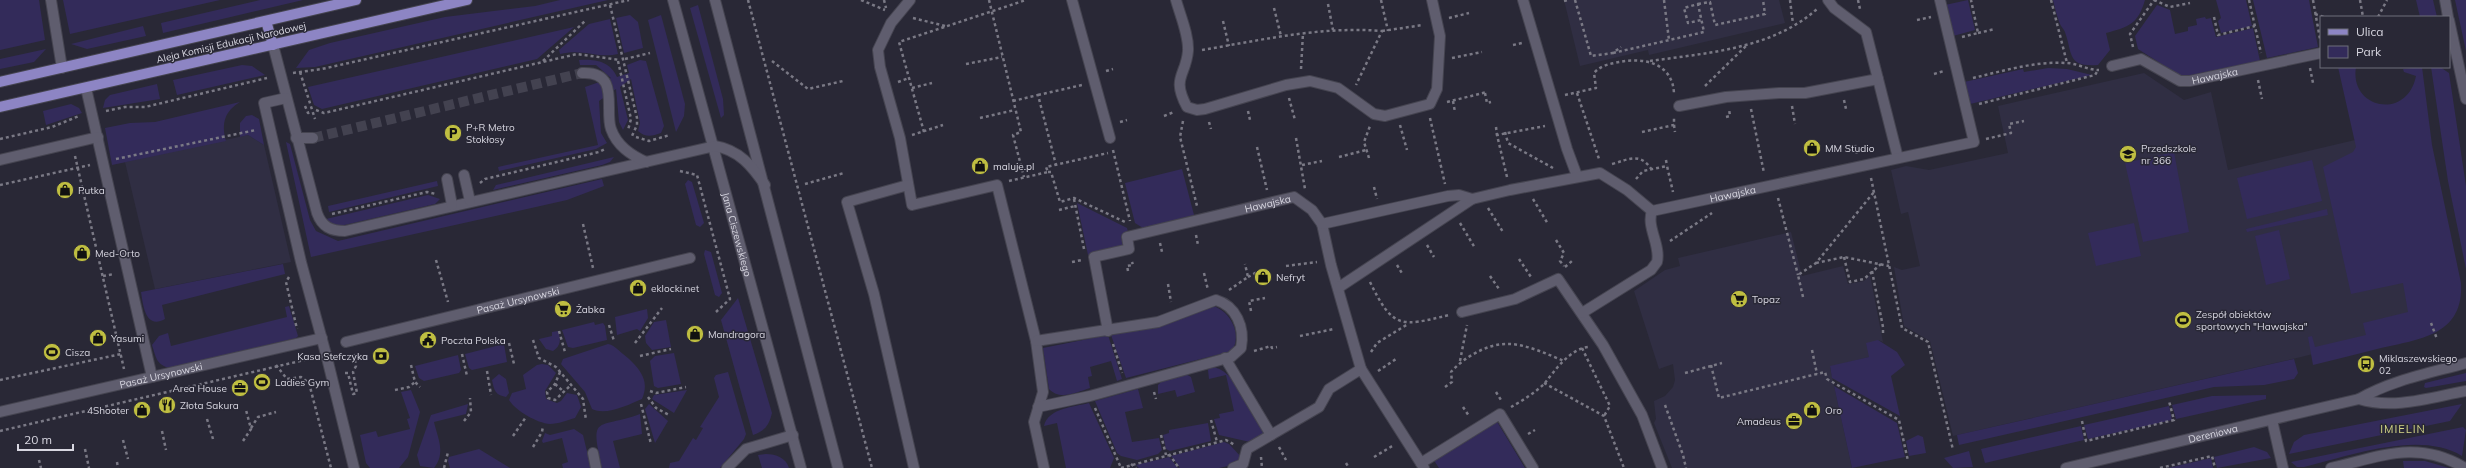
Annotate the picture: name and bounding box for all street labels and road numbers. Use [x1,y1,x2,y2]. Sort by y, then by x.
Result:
street label: Aleja Komisji Edukacji Narodowej [155,19,307,66]
street label: Hawajska [2191,65,2239,87]
street label: Hawajska [1709,183,1757,205]
street label: Jana Ciszewskiego [719,191,754,278]
street label: Hawajska [1244,192,1292,216]
street label: Pasaż Ursynowski [475,284,561,317]
street label: Pasaż Ursynowski [118,360,204,391]
street label: Dereniowa [2187,422,2239,446]

